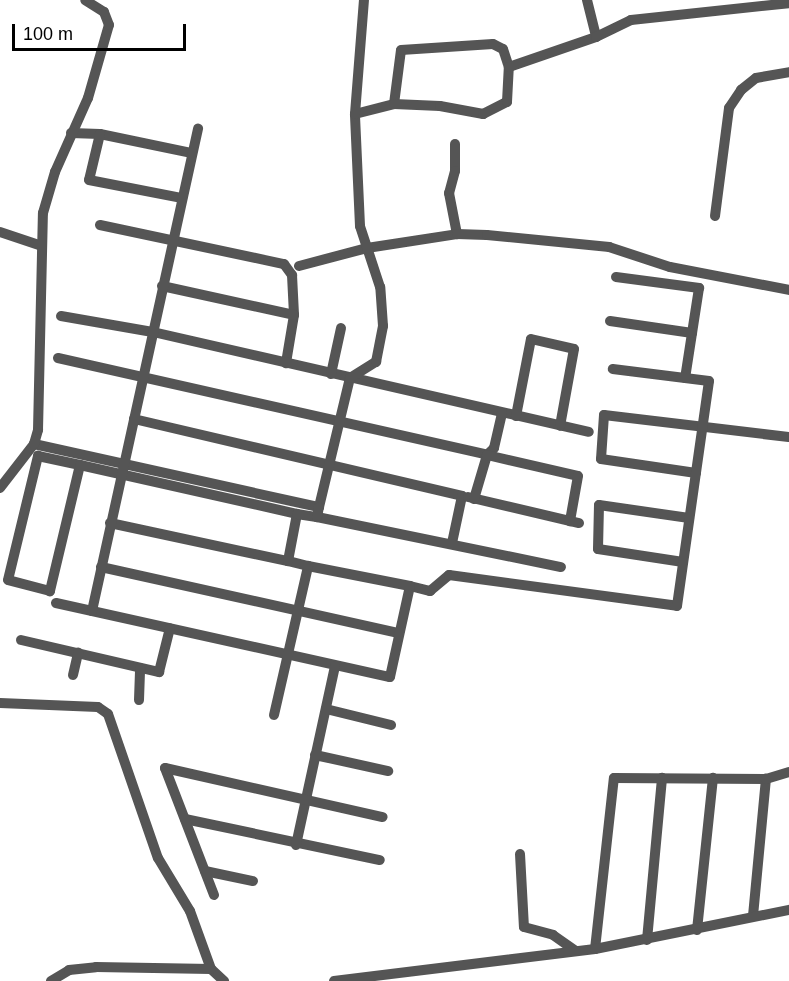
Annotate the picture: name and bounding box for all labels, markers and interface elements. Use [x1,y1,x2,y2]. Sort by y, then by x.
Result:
scale bar [15,12,189,50]
text: 100 m [23,24,73,44]

